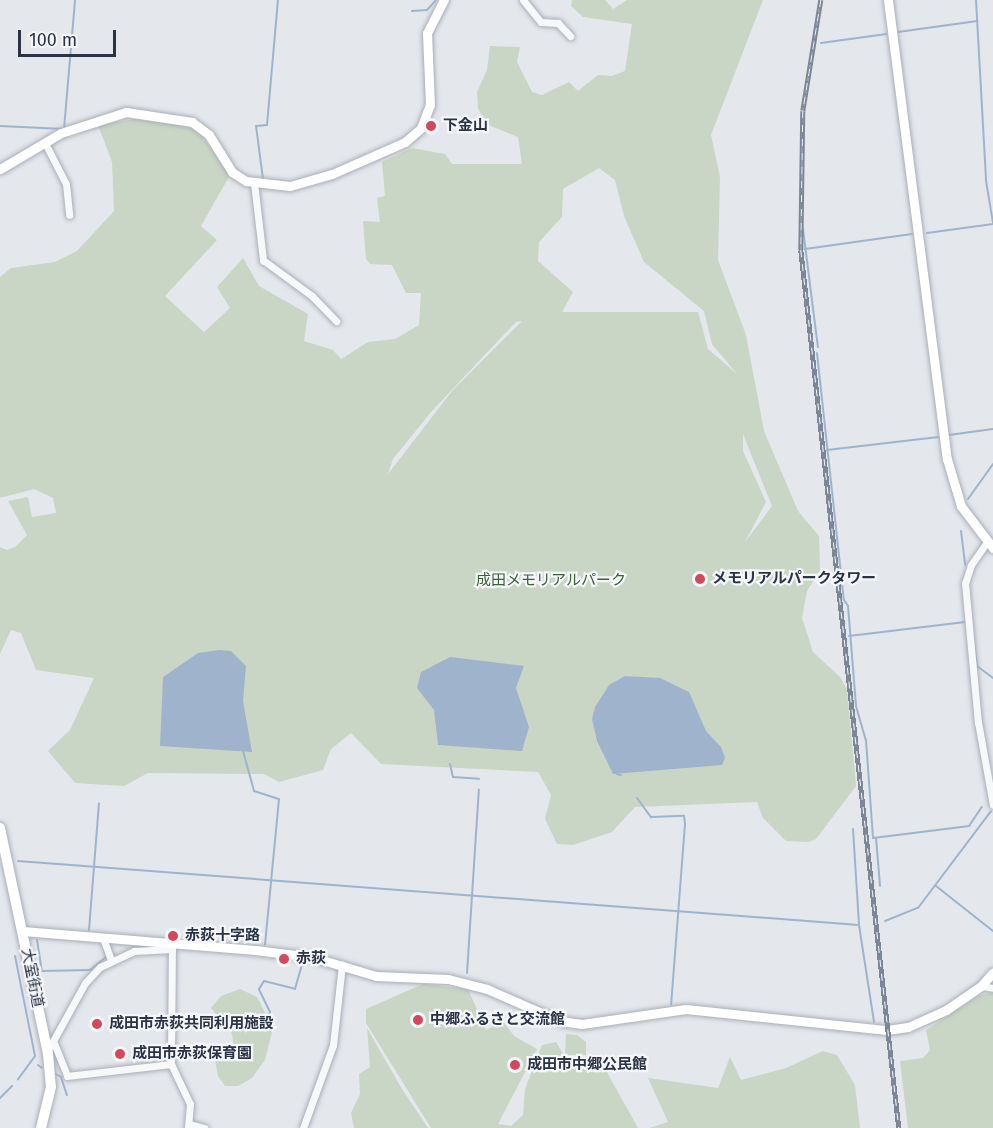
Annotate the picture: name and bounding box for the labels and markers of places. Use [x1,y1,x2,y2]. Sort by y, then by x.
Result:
place label: 下金山 [443,117,488,135]
marker: 下金山 [424,119,438,133]
place label: メモリアルパークタワー [712,570,877,588]
marker: メモリアルパークタワー [693,572,707,586]
place label: 赤荻十字路 [185,927,260,945]
marker: 赤荻十字路 [166,929,180,943]
place label: 赤荻 [296,950,326,968]
marker: 赤荻 [277,952,291,966]
place label: 中郷ふるさと交流館 [430,1011,565,1029]
marker: 中郷ふるさと交流館 [411,1013,425,1027]
place label: 成田市赤荻共同利用施設 [109,1015,274,1033]
marker: 成田市赤荻共同利用施設 [90,1017,104,1031]
place label: 成田市赤荻保育園 [132,1045,252,1063]
marker: 成田市赤荻保育園 [113,1047,127,1061]
place label: 成田市中郷公民館 [527,1056,647,1074]
marker: 成田市中郷公民館 [508,1058,522,1072]

